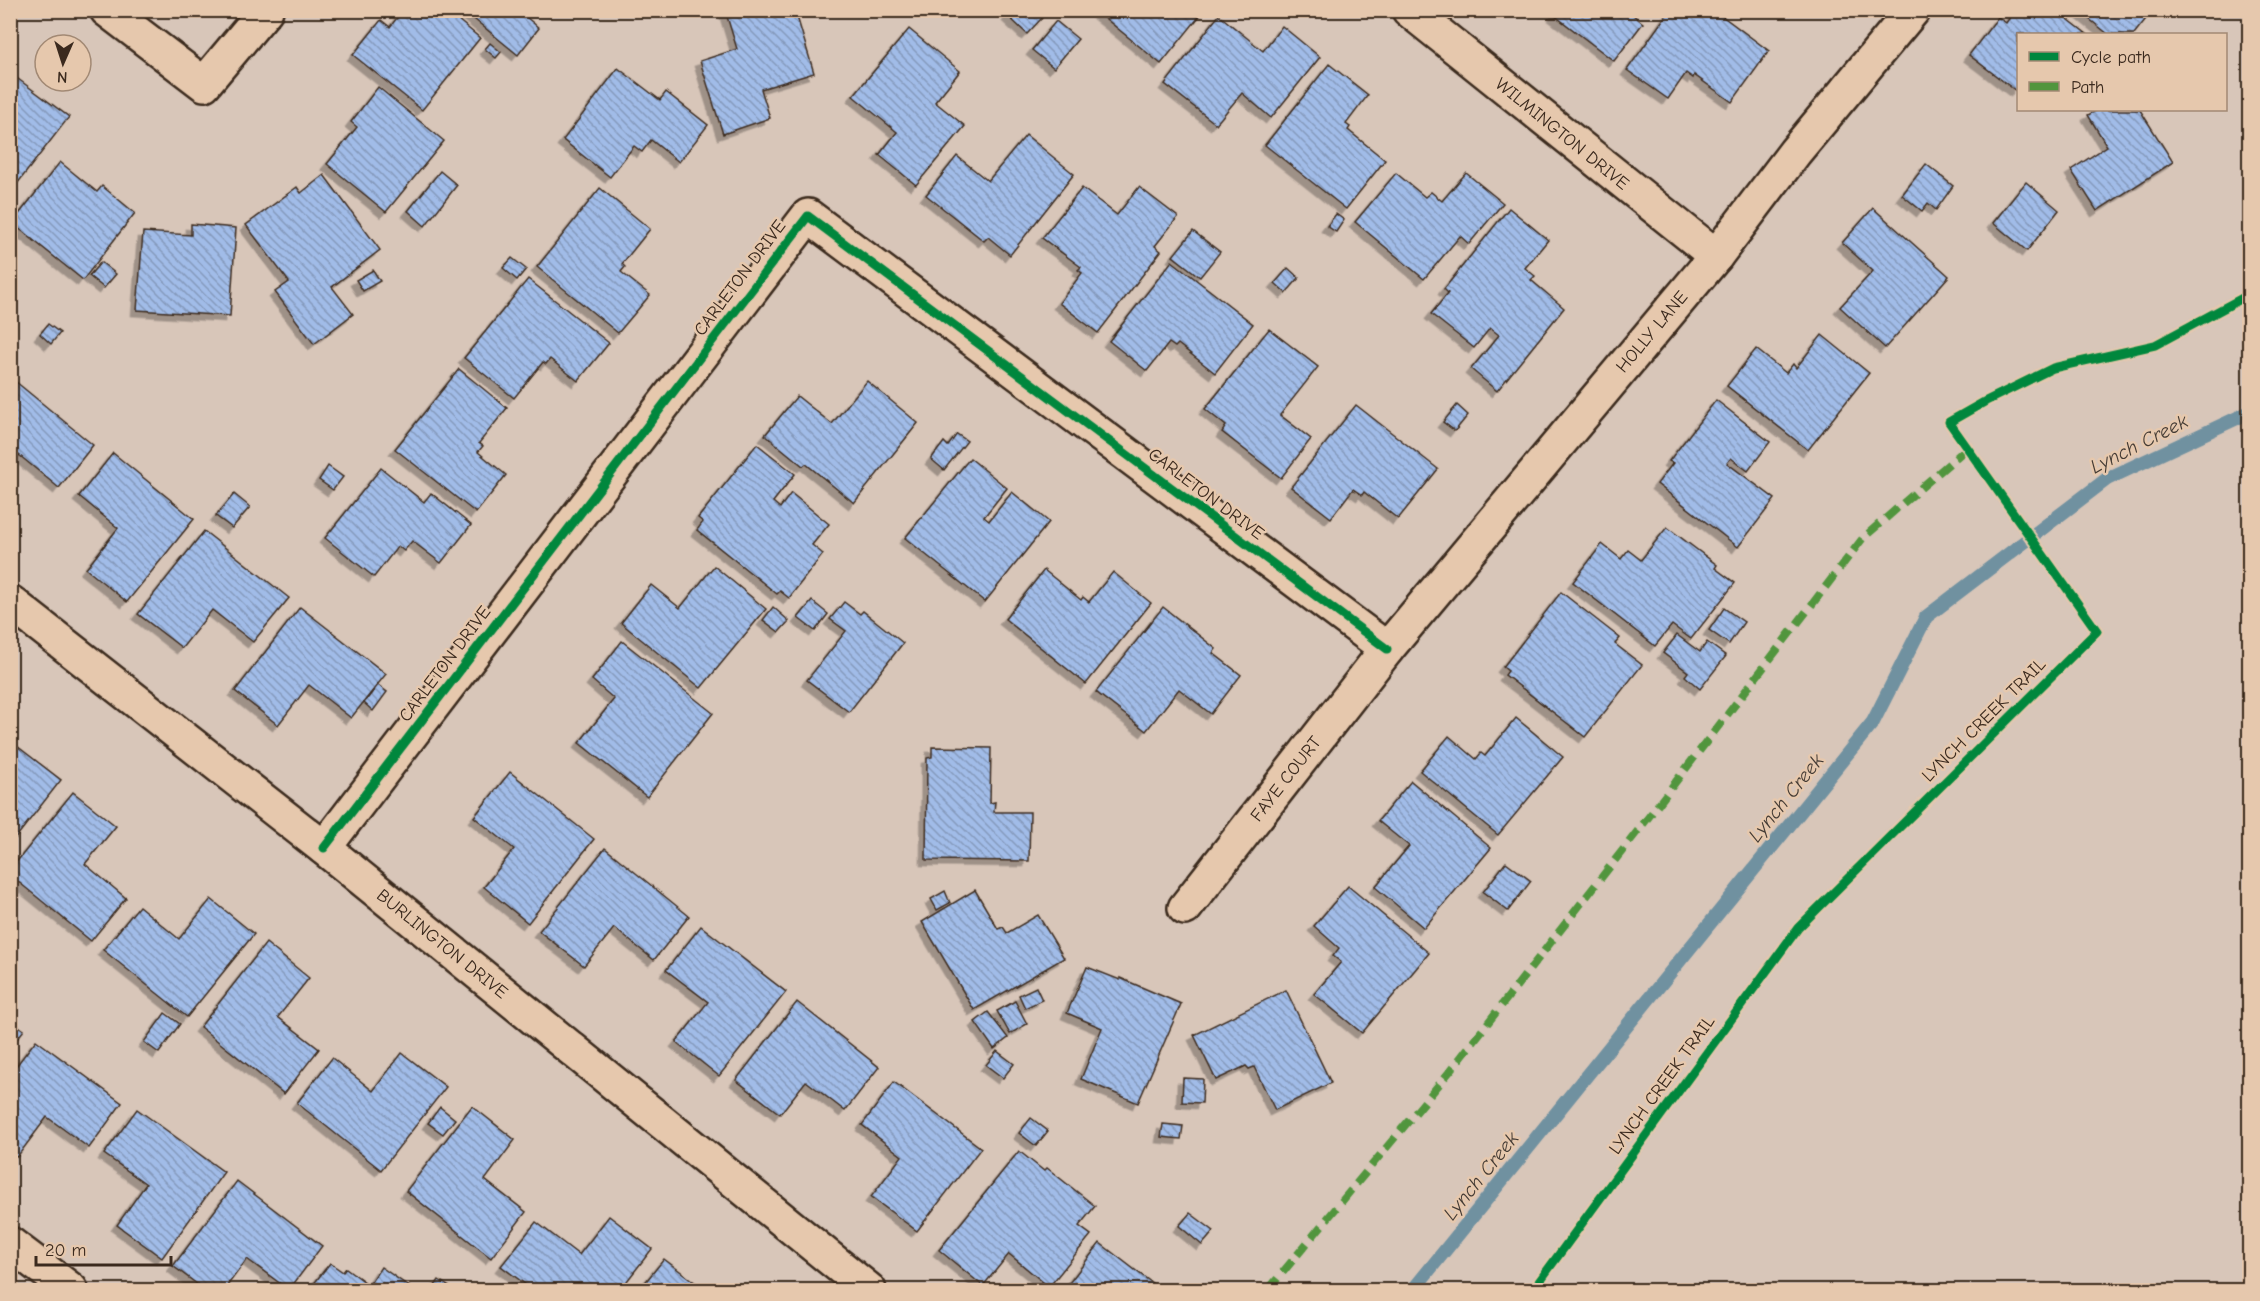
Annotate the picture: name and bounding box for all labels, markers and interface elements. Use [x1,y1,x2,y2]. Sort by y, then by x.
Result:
north arrow [33,33,93,93]
legend [2017,33,2227,111]
text: Cycle path [2071,47,2151,68]
text: N [57,68,68,86]
street label: WILMINGTON DRIVE [1491,74,1633,194]
text: Path [2071,77,2104,98]
street label: CARLETON DRIVE [690,216,790,340]
street label: HOLLY LANE [1612,287,1692,377]
water label: Lynch Creek [2086,409,2192,478]
street label: CARLETON DRIVE [1144,444,1268,544]
street label: CARLETON DRIVE [395,602,495,726]
street label: LYNCH CREEK TRAIL [1918,654,2050,786]
street label: FAYE COURT [1246,732,1326,826]
water label: Lynch Creek [1744,749,1829,847]
street label: BURLINGTON DRIVE [372,885,512,1003]
street label: LYNCH CREEK TRAIL [1605,1012,1719,1158]
water label: Lynch Creek [1439,1127,1524,1225]
scale bar [36,1229,171,1267]
text: 20 m [45,1240,86,1261]

